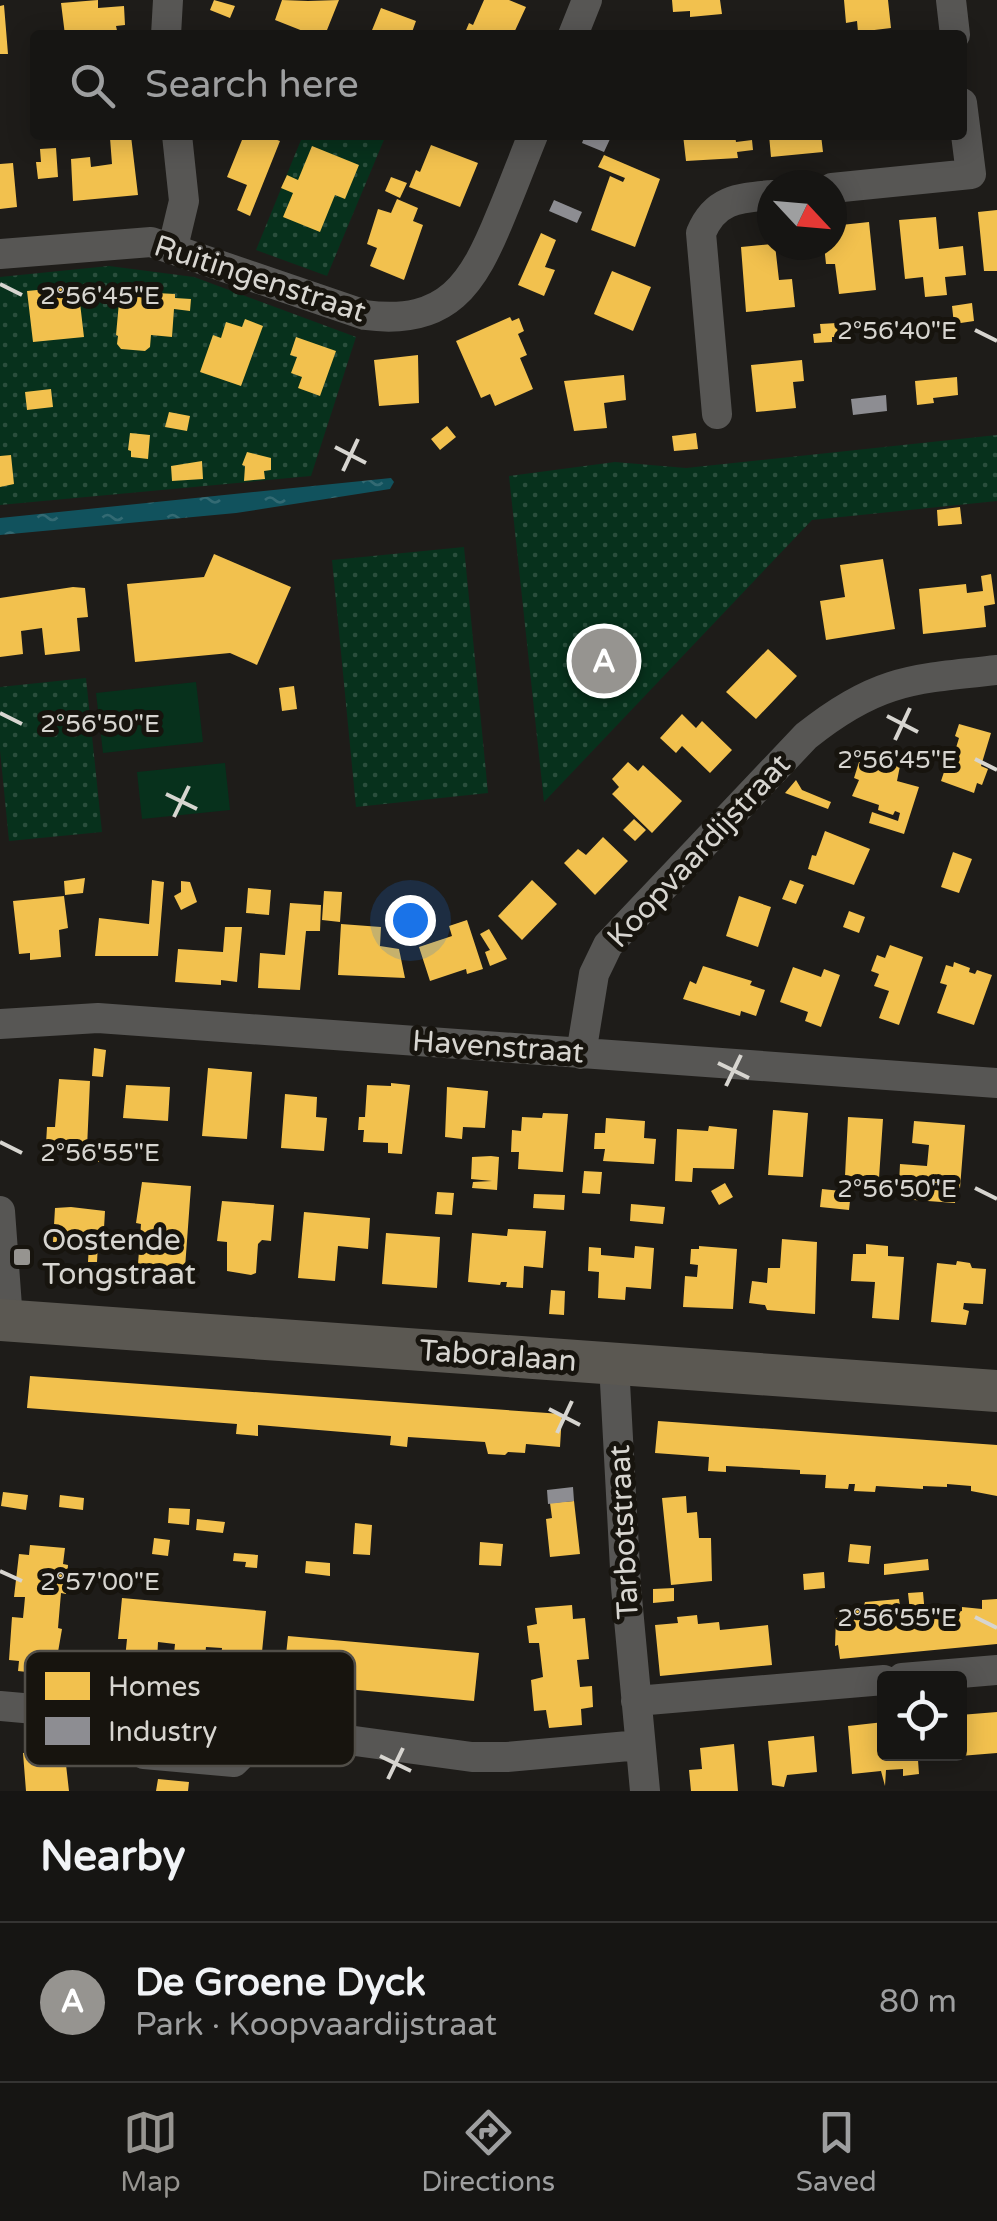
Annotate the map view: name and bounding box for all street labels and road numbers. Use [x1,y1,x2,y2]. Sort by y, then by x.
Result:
street label: Ruitingenstraat [149,227,371,331]
street label: Koopvaardijstraat [600,746,798,956]
street label: Havenstraat [411,1023,585,1071]
street label: Taboralaan [418,1332,578,1380]
street label: Tarbotstraat [601,1444,647,1620]

